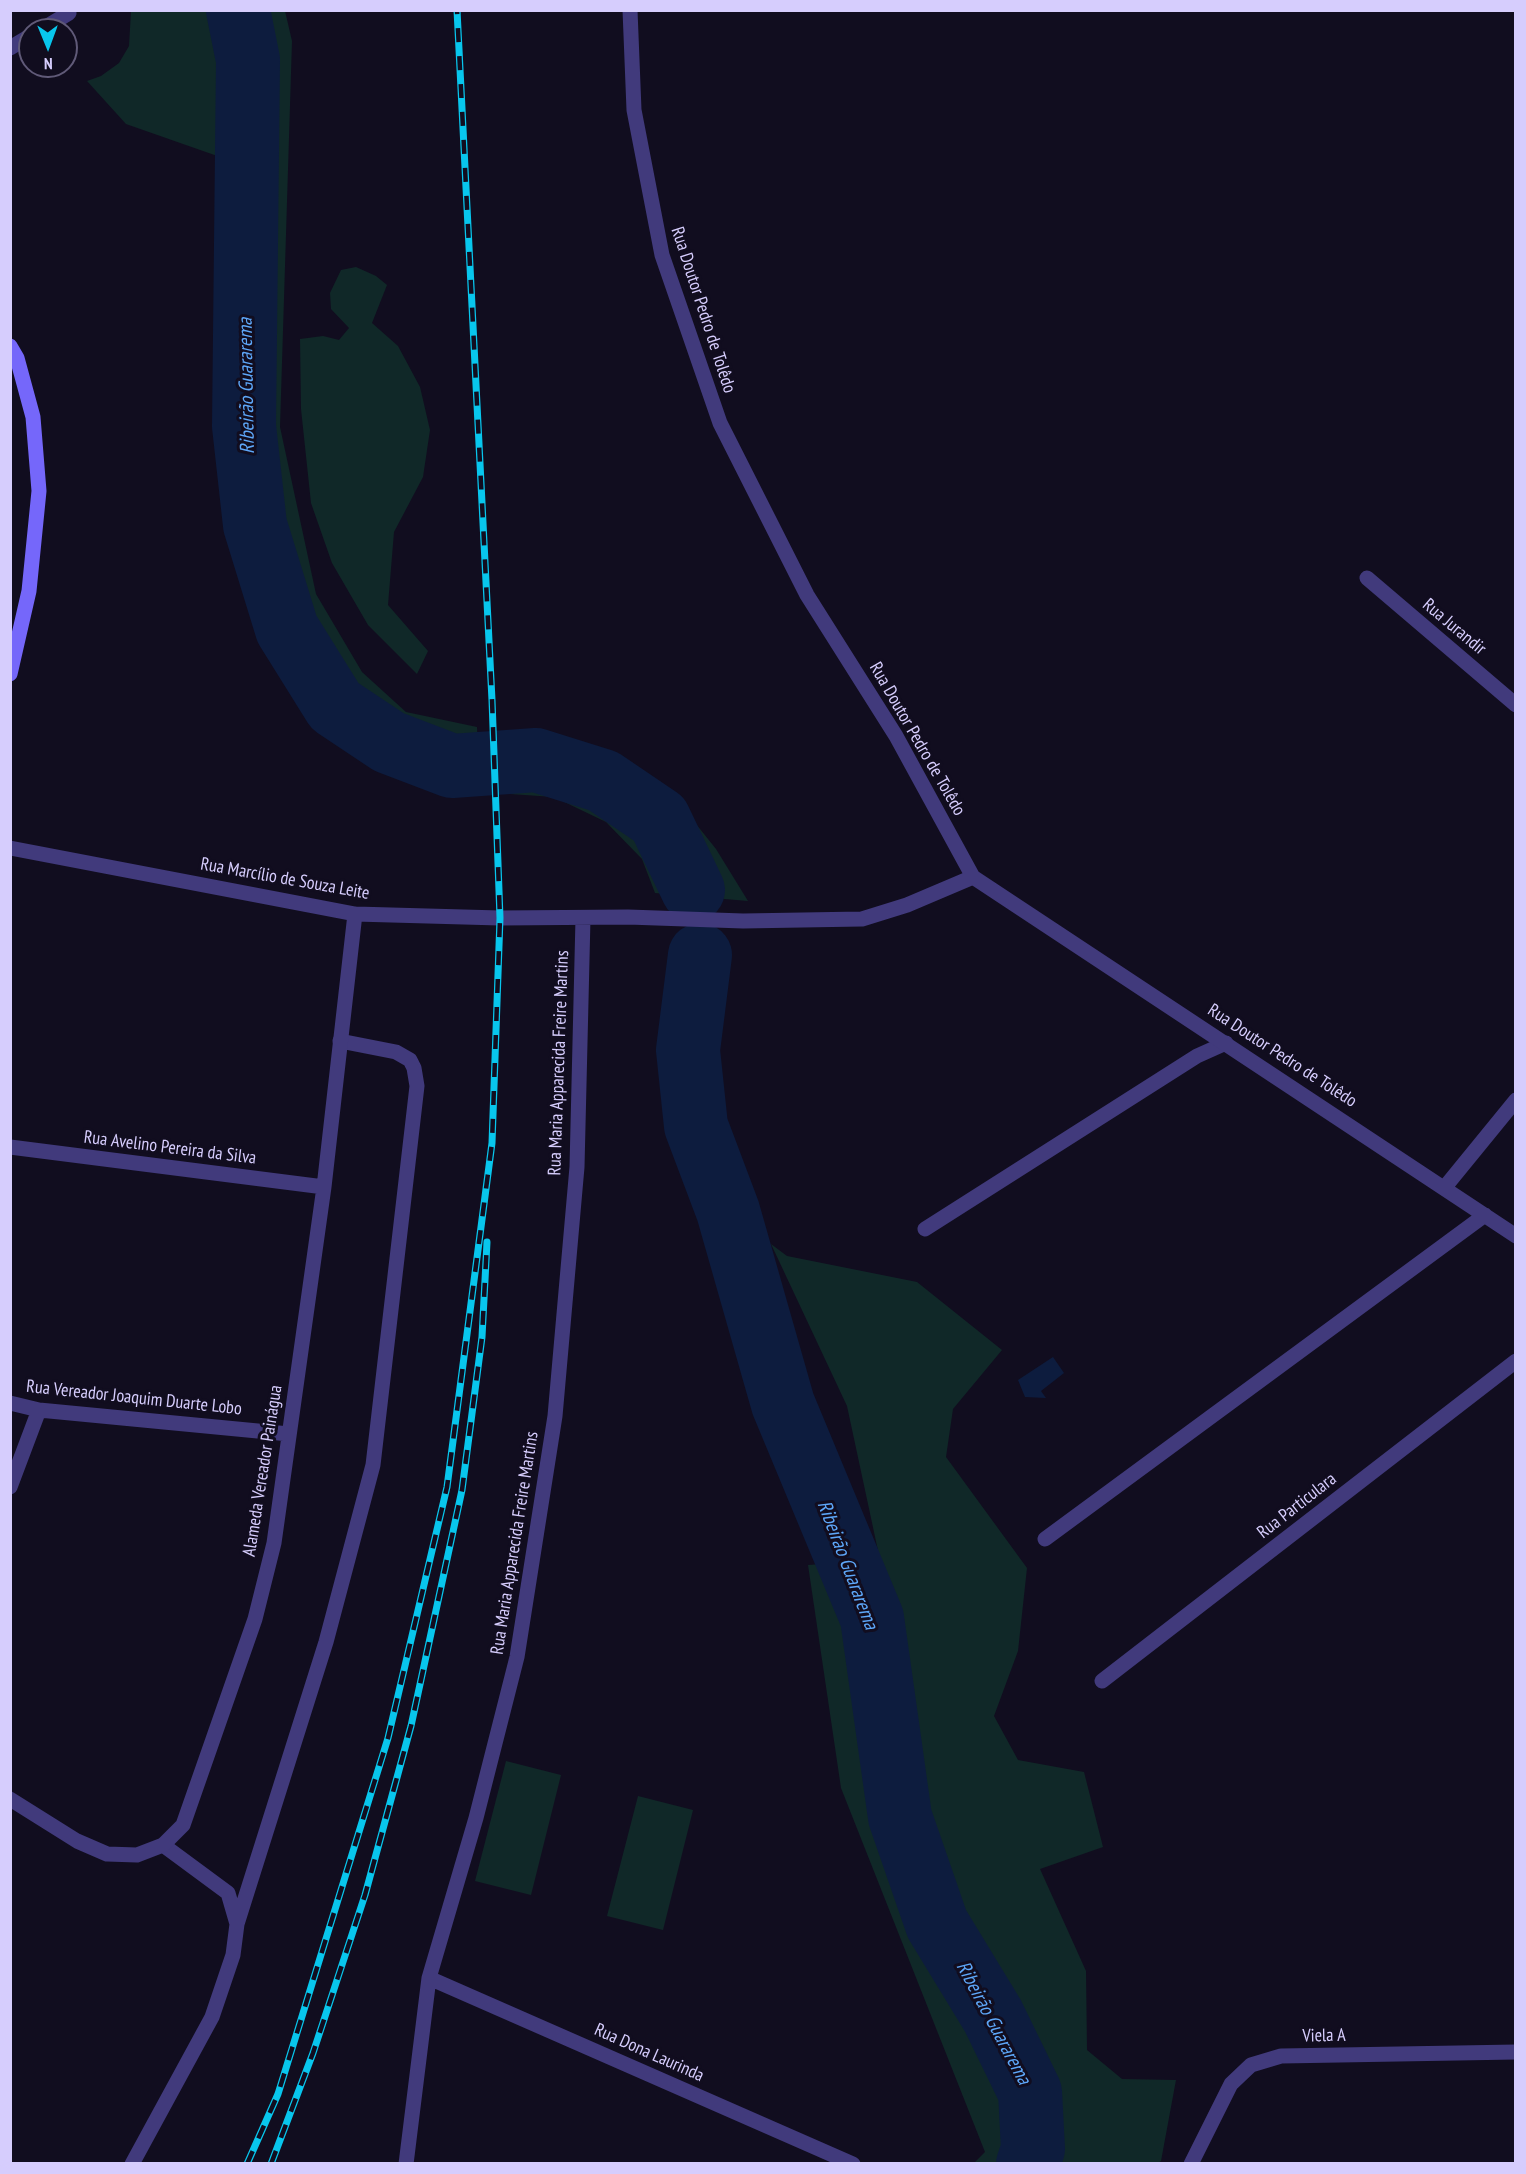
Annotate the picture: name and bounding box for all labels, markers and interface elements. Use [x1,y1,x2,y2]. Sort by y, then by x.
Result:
north arrow [18,18,78,78]
text: N [44,54,53,74]
street label: Rua Doutor Pedro de Tolêdo [666,224,740,396]
water label: Ribeirão Guararema [234,318,260,454]
street label: Rua Jurandir [1418,594,1490,660]
street label: Rua Doutor Pedro de Tolêdo [864,659,970,819]
street label: Rua Marcílio de Souza Leite [199,854,371,904]
street label: Rua Maria Apparecida Freire Martins [544,950,574,1176]
street label: Rua Doutor Pedro de Tolêdo [1203,1000,1361,1112]
street label: Rua Avelino Pereira da Silva [83,1127,257,1169]
street label: Rua Vereador Joaquim Duarte Lobo [25,1376,243,1420]
street label: Alameda Vereador Painágua [239,1384,287,1558]
street label: Rua Maria Apparecida Freire Martins [487,1430,543,1656]
street label: Rua Particulara [1253,1468,1341,1544]
water label: Ribeirão Guararema [811,1497,883,1633]
water label: Ribeirão Guararema [950,1957,1036,2089]
street label: Rua Dona Laurinda [591,2019,707,2087]
street label: Viela A [1302,2025,1346,2047]

